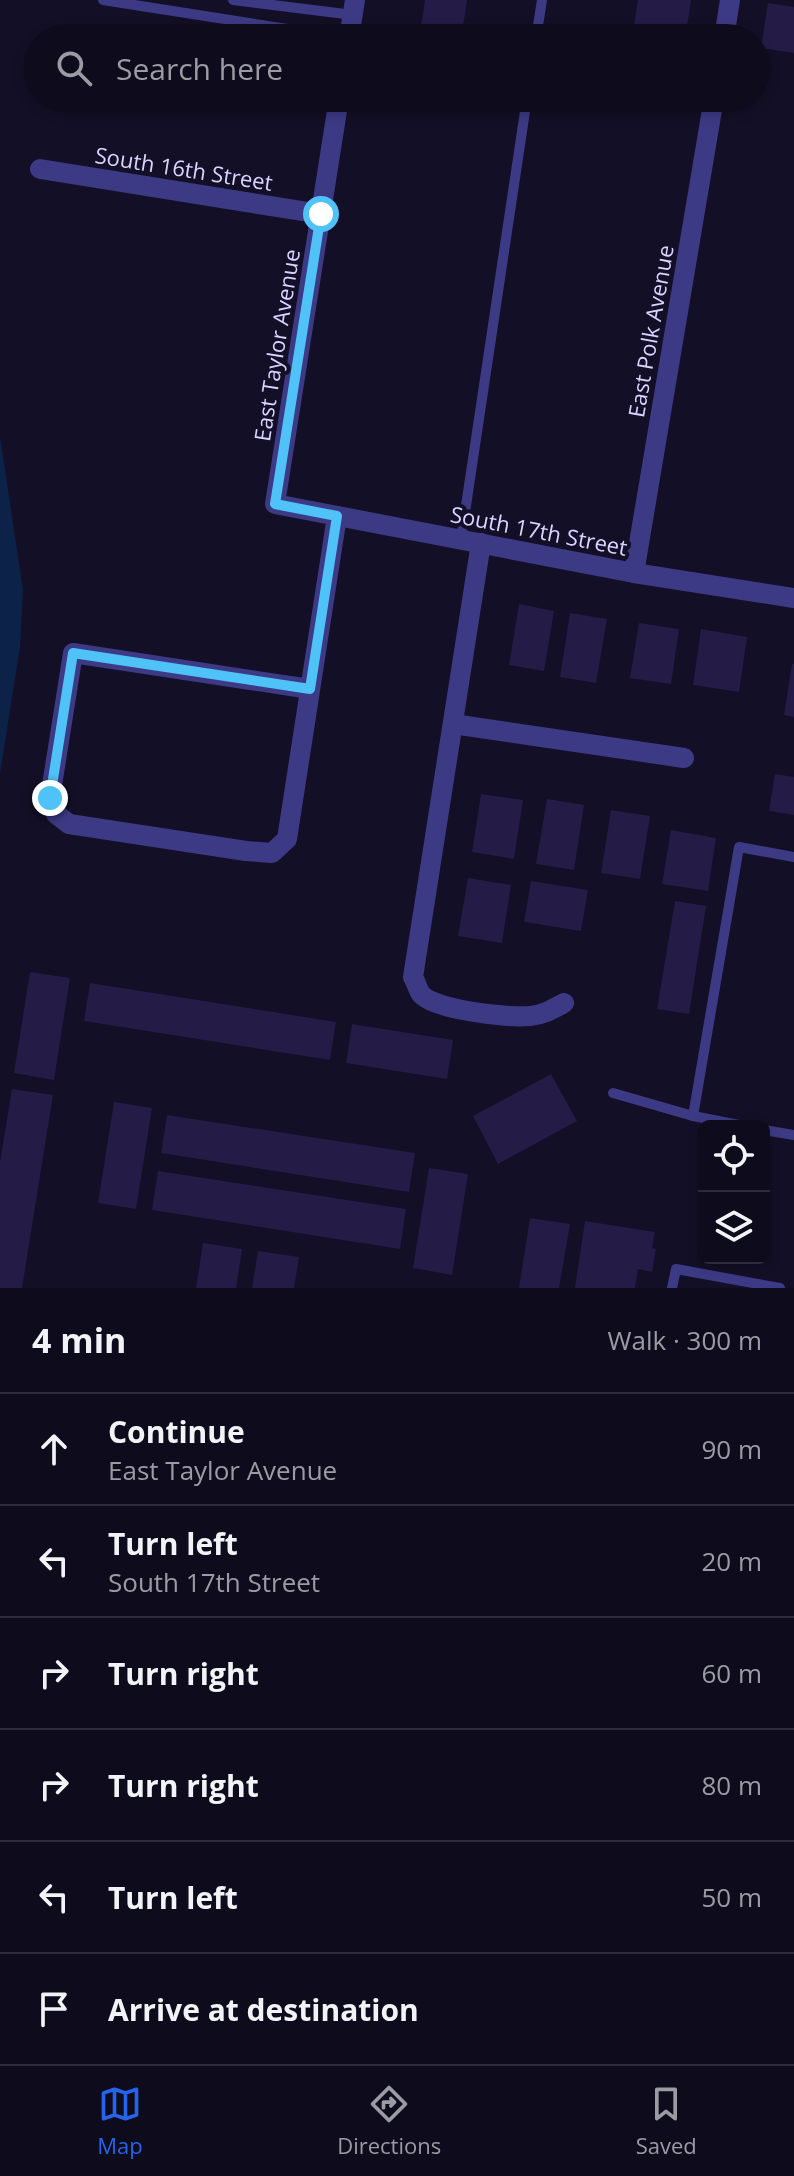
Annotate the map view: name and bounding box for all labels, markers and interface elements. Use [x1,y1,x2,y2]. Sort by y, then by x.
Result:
search box [24,24,770,112]
icon: search [52,46,96,90]
text: Search here [116,48,283,89]
street label: South 16th Street [93,139,275,197]
route start [303,196,339,232]
street label: East Polk Avenue [620,243,680,419]
street label: East Taylor Avenue [246,247,306,443]
street label: South 17th Street [448,498,630,562]
route end [32,780,68,816]
map controls [698,1120,770,1264]
button: locate [698,1120,770,1192]
button: layers [698,1192,770,1264]
text: 4 min [32,1317,126,1363]
text: Walk · 300 m [608,1322,762,1358]
text: Continue [108,1411,245,1452]
icon: ahead [32,1427,76,1471]
text: 90 m [701,1431,762,1467]
text: East Taylor Avenue [108,1452,337,1488]
text: Turn left [108,1523,238,1564]
icon: left [32,1539,76,1583]
text: 20 m [701,1543,762,1579]
text: South 17th Street [108,1564,320,1600]
icon: right [32,1651,76,1695]
text: Turn right [108,1653,259,1694]
text: 60 m [701,1655,762,1691]
icon: right [32,1763,76,1807]
text: Turn right [108,1765,259,1806]
text: 80 m [701,1767,762,1803]
icon: left [32,1875,76,1919]
text: Turn left [108,1877,238,1918]
text: 50 m [701,1879,762,1915]
icon: arrive [32,1987,76,2031]
text: Arrive at destination [108,1989,419,2030]
tab: Map [97,2082,143,2160]
tab: Directions [337,2082,441,2160]
tab: Saved [636,2082,697,2160]

